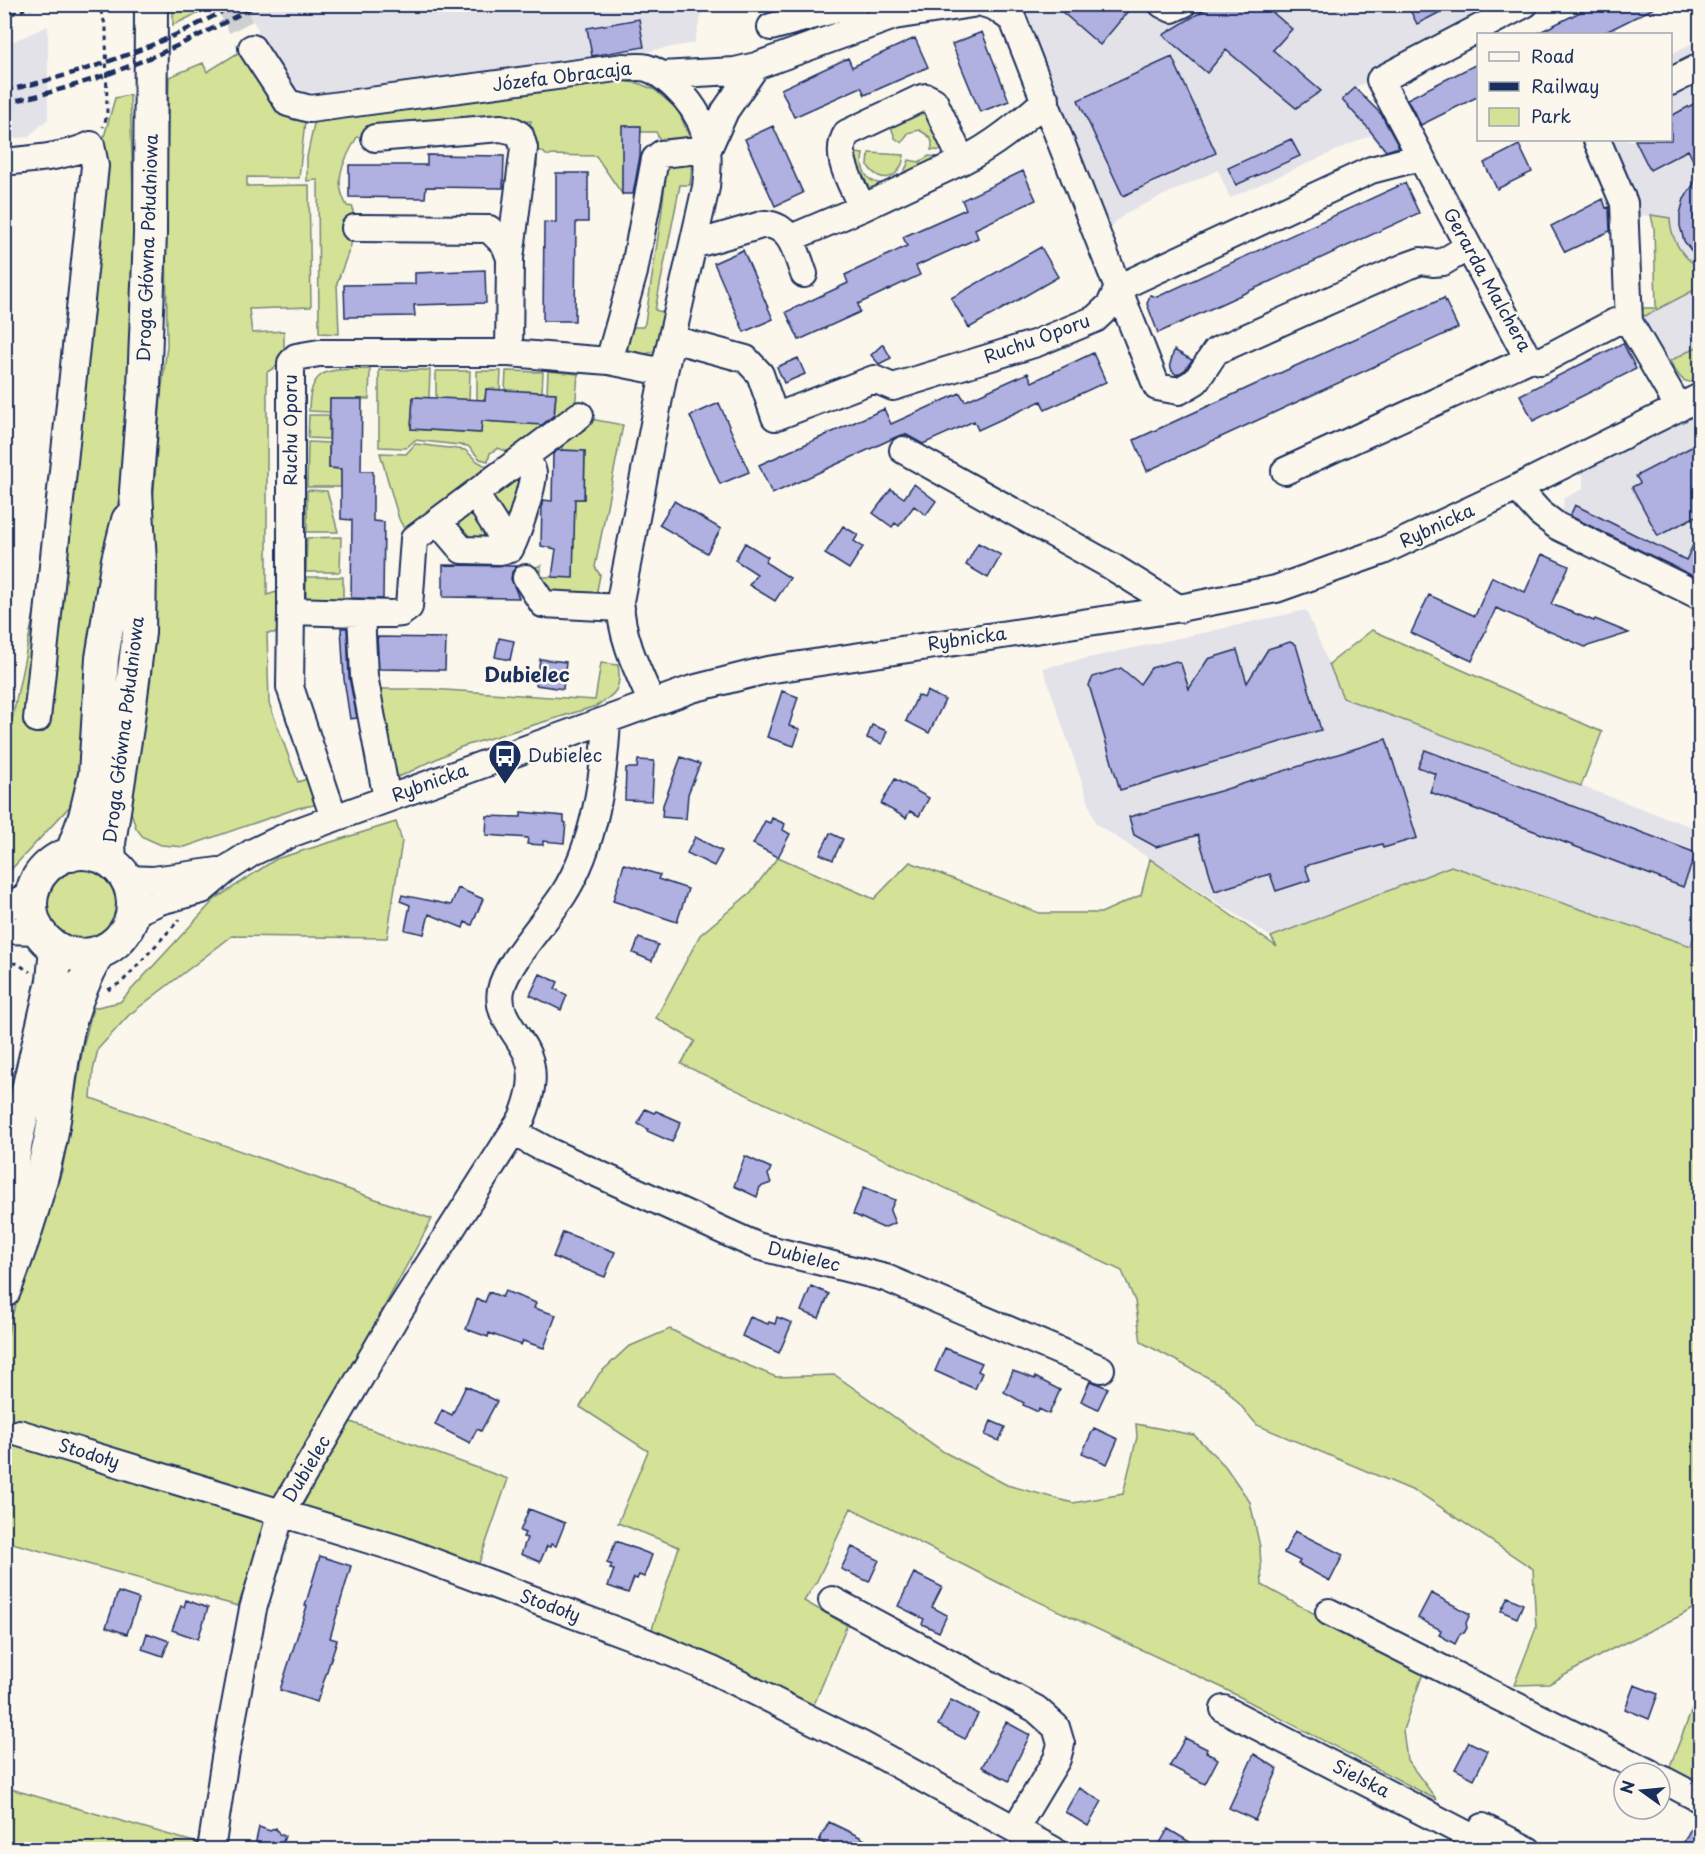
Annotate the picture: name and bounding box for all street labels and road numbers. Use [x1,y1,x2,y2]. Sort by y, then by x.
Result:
street label: Józefa Obracaja [491,53,634,97]
street label: Droga Główna Południowa [129,133,164,363]
street label: Gerarda Malchera [1437,202,1539,356]
street label: Ruchu Oporu [979,306,1093,369]
street label: Ruchu Oporu [276,374,303,486]
street label: Rybnicka [1395,495,1479,554]
street label: Droga Główna Południowa [95,614,150,845]
street label: Rybnicka [926,619,1009,656]
street label: Rybnicka [388,755,472,808]
street label: Dubielec [765,1233,844,1278]
street label: Stodoły [55,1430,123,1475]
street label: Dubielec [275,1430,336,1507]
street label: Stodoły [516,1581,585,1628]
street label: Sielska [1328,1752,1396,1804]

